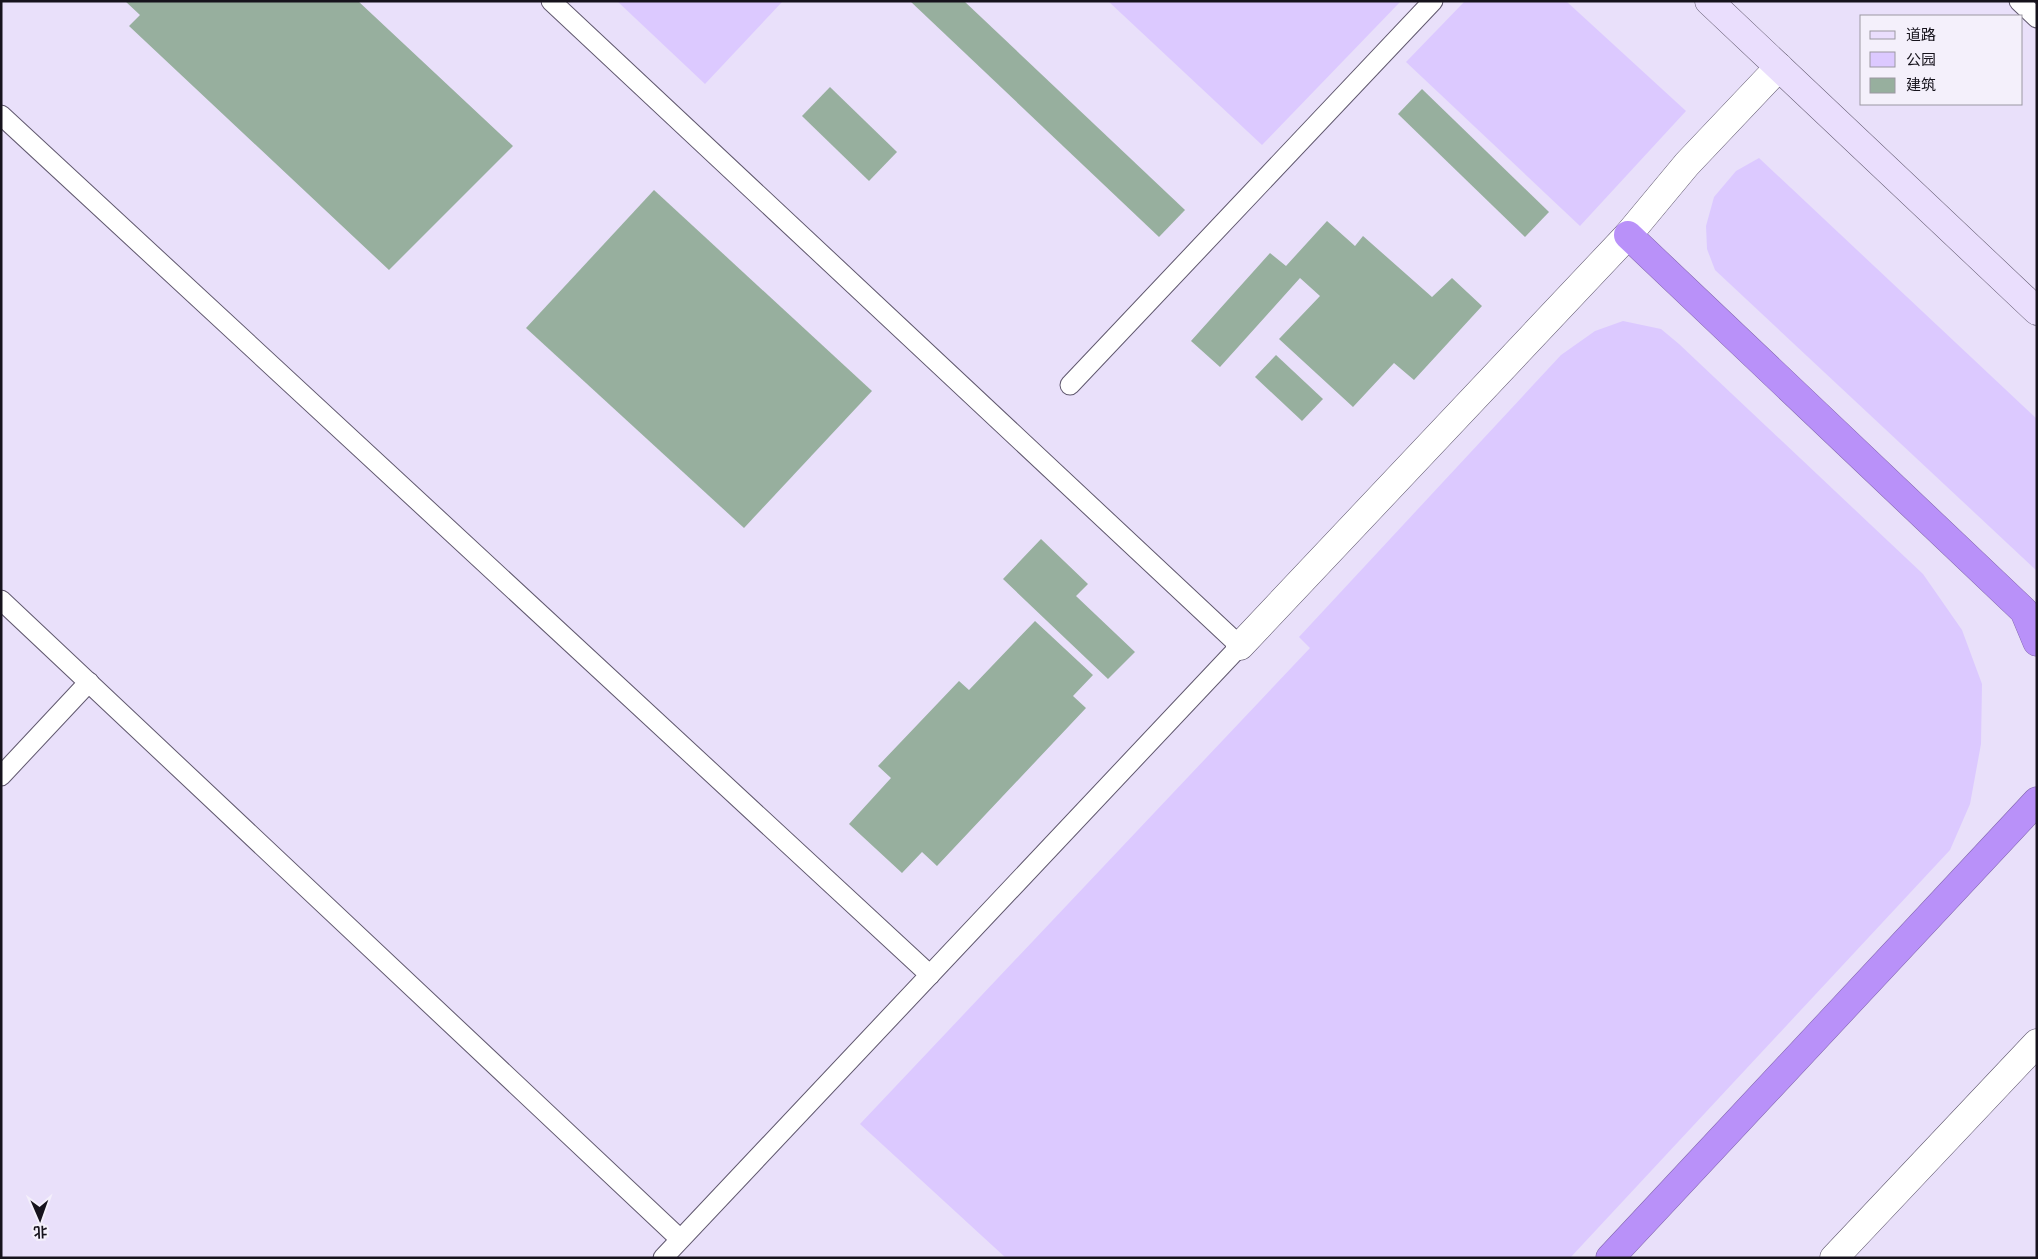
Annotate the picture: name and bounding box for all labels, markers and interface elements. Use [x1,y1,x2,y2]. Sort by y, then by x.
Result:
legend [1860,15,2023,105]
text: 道路 [1906,24,1936,44]
text: 公园 [1906,49,1936,69]
text: 建筑 [1906,74,1936,94]
north arrow [15,1194,65,1244]
text: 北 [33,1223,48,1242]

